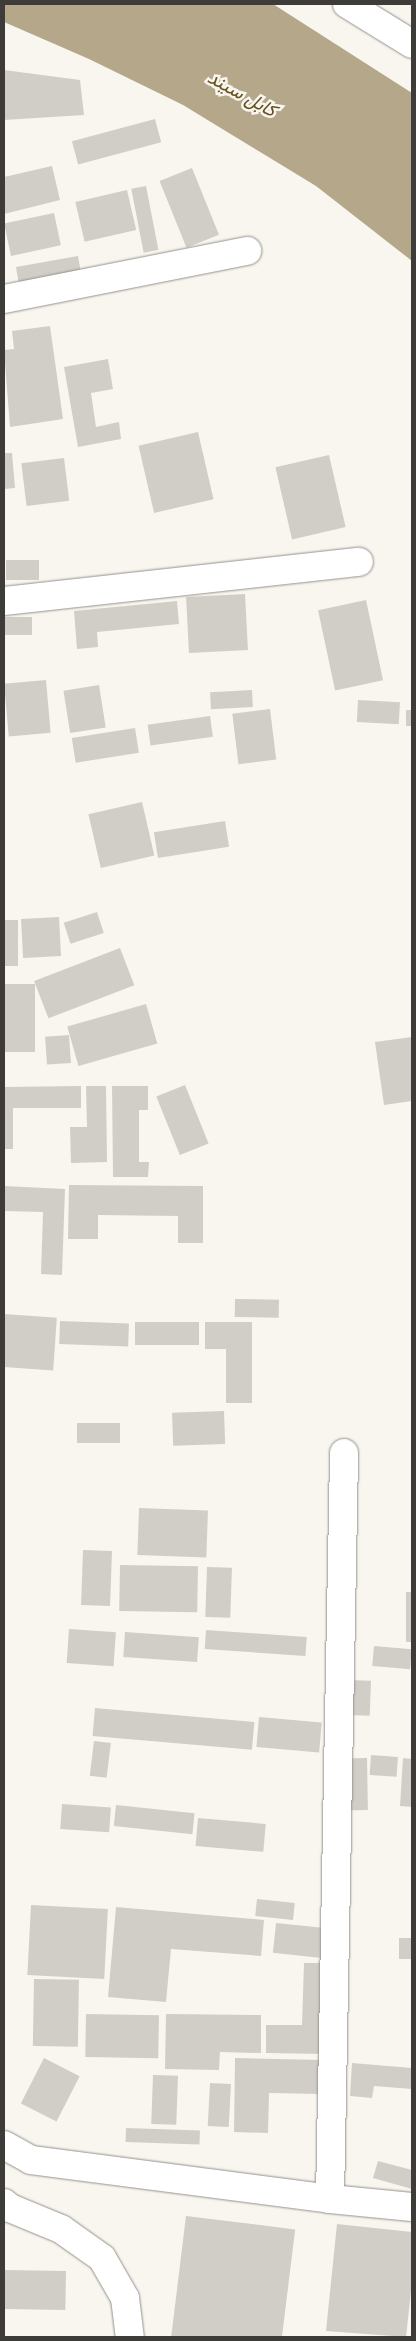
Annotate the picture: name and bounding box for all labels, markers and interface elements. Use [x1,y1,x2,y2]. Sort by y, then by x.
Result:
water label: کابل سيند [204,66,280,122]

